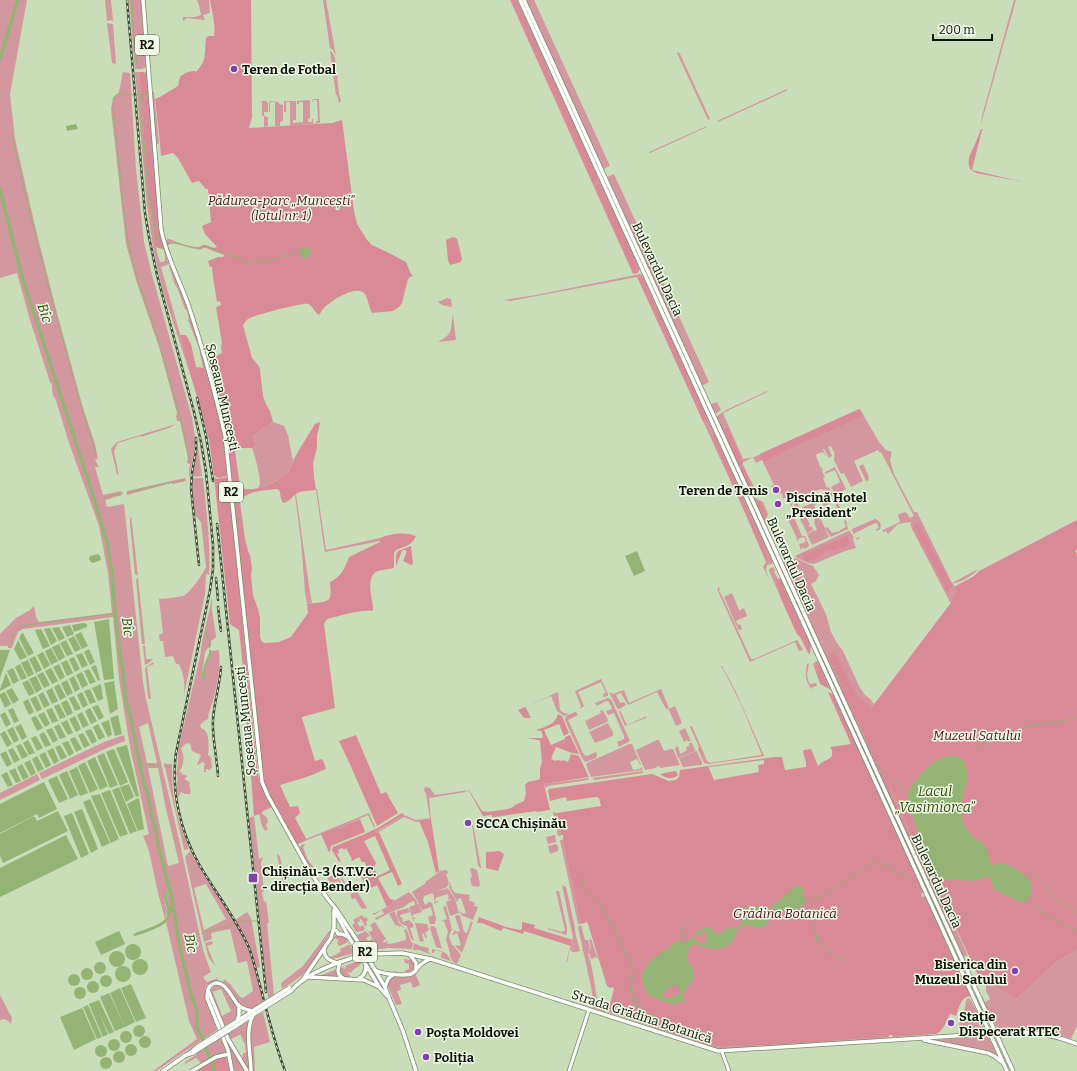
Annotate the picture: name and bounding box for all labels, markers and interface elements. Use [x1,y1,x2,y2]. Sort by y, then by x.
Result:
scale bar [933,16,992,42]
text: 200 m [939,23,975,37]
road number: R2 [135,35,159,55]
place label: Teren de Fotbal [242,62,336,77]
marker: Teren de Fotbal [229,64,239,74]
park label: Pădurea-parc „Muncești” (lotul nr. 1) [208,193,355,223]
street label: Bulevardul Dacia [629,220,686,318]
water label: Bîc [33,301,56,325]
street label: Șoseaua Muncești [202,342,242,453]
road number: R2 [219,482,243,502]
place label: Teren de Tenis [679,483,768,498]
marker: Teren de Tenis [771,485,781,495]
place label: Piscină Hotel „President” [786,490,867,520]
marker: Piscină Hotel „President” [773,499,783,509]
street label: Bulevardul Dacia [764,515,819,614]
water label: Bîc [118,616,137,638]
street label: Șoseaua Muncești [232,665,260,776]
park label: Muzeul Satului [933,728,1021,743]
water label: Lacul „Vasimiorca” [894,783,976,816]
place label: SCCA Chișinău [476,816,566,832]
marker: SCCA Chișinău [463,818,473,828]
street label: Bulevardul Dacia [908,832,965,930]
place label: Chișinău-3 (S.T.V.C. - direcția Bender) [262,864,376,895]
marker: Chișinău-3 (S.T.V.C. - direcția Bender) [247,872,259,884]
park label: Grădina Botanică [733,906,837,921]
water label: Bîc [180,932,201,954]
road number: R2 [353,942,377,962]
place label: Biserica din Muzeul Satului [915,957,1008,987]
marker: Biserica din Muzeul Satului [1010,966,1020,976]
street label: Strada Grădina Botanică [570,987,714,1046]
place label: Stație Dispecerat RTEC [959,1009,1060,1039]
marker: Stație Dispecerat RTEC [946,1018,956,1028]
place label: Poșta Moldovei [426,1025,519,1041]
marker: Poșta Moldovei [413,1027,423,1037]
place label: Poliția [434,1050,475,1066]
marker: Poliția [421,1052,431,1062]

